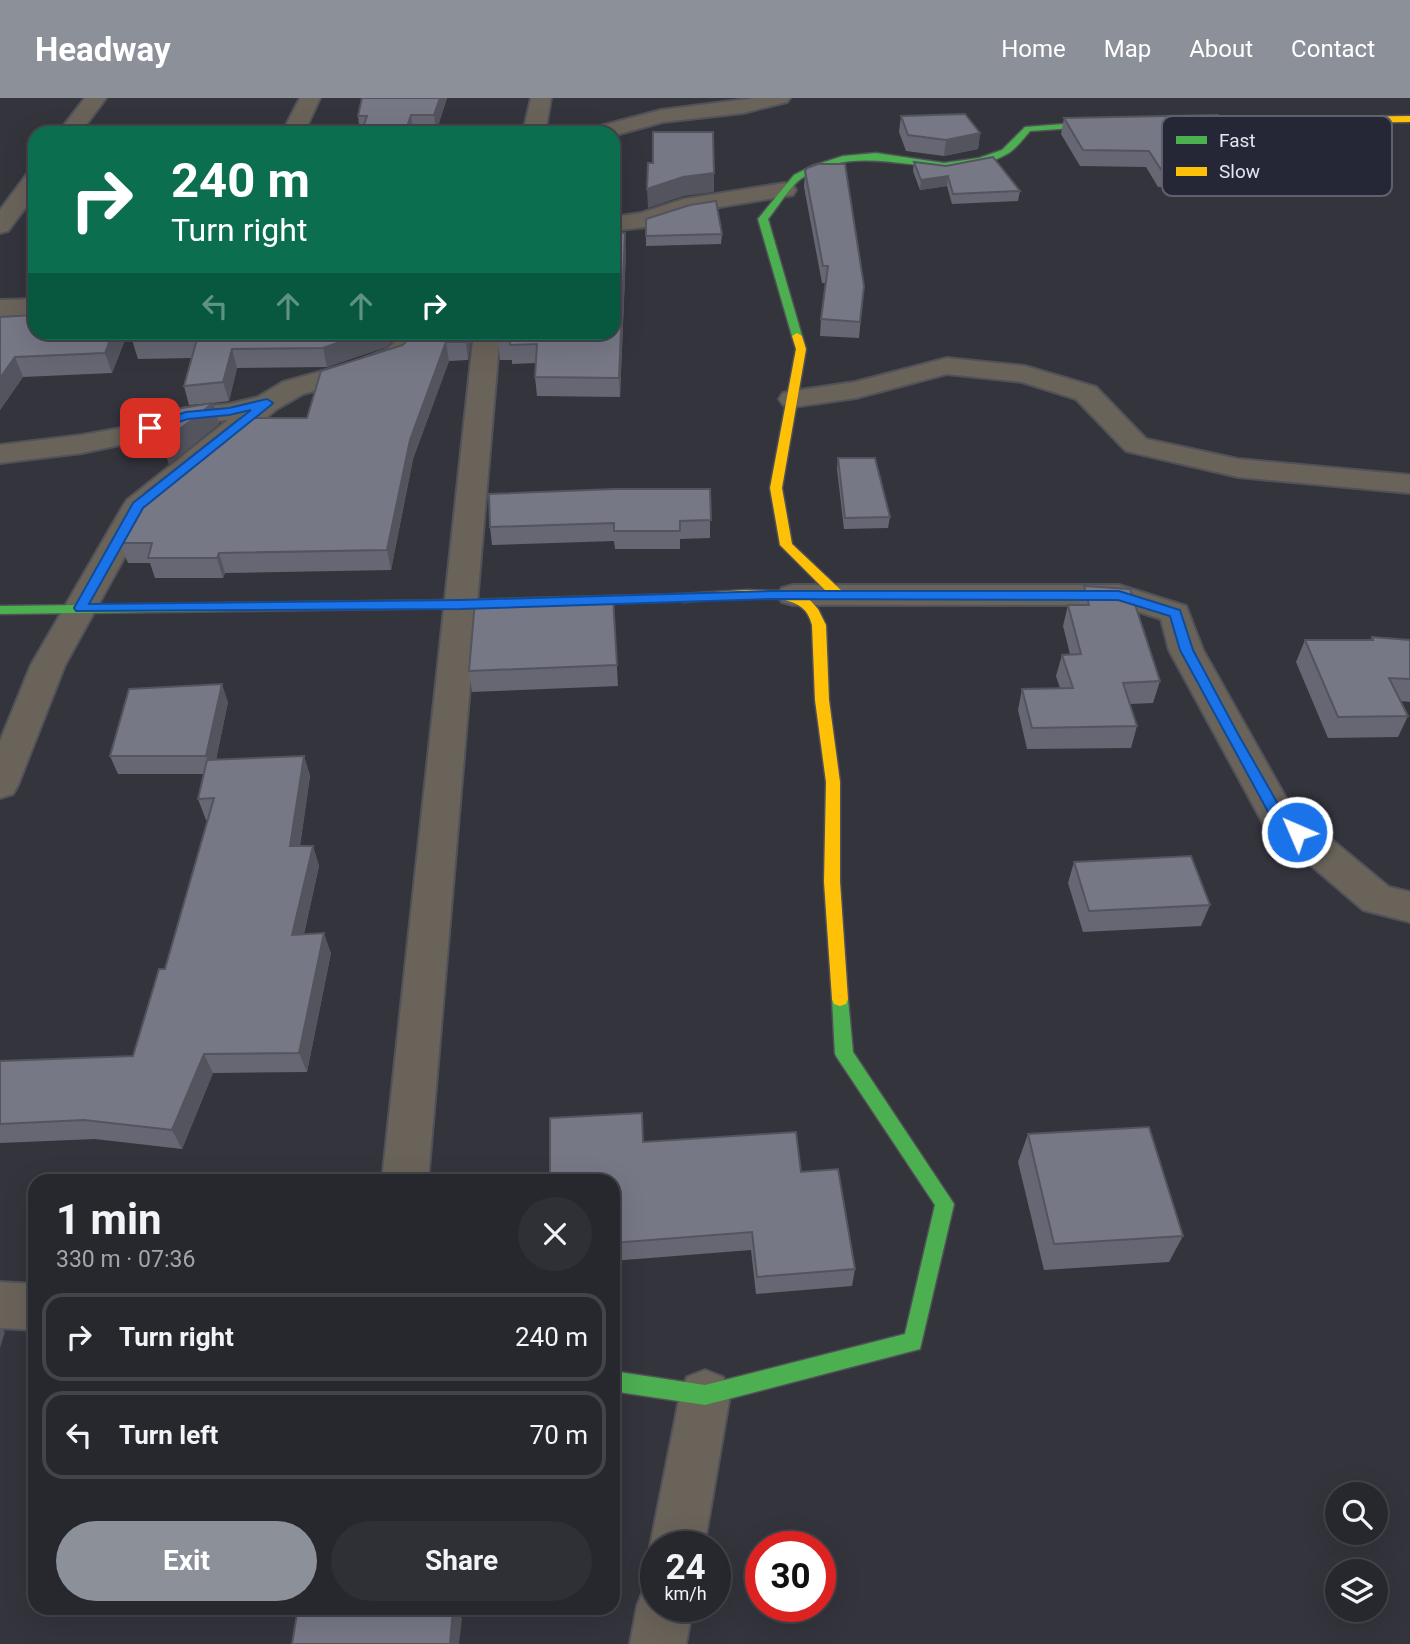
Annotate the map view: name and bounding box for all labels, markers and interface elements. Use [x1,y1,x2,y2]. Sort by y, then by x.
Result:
text: Headway [35,30,171,69]
text: Home [1001,35,1066,63]
text: Map [1104,35,1151,63]
text: About [1189,35,1253,63]
text: Contact [1291,35,1375,63]
legend [1162,116,1392,196]
text: Fast [1219,129,1256,152]
text: 240 m [171,152,310,209]
icon: right [56,154,147,245]
text: Slow [1219,160,1260,183]
text: Turn right [171,211,307,249]
icon: left [196,287,234,325]
icon: ahead [269,287,307,325]
icon: ahead [342,287,380,325]
icon: right [415,287,453,325]
pin [120,398,180,458]
icon: arrive [131,409,169,447]
position arrow [1260,795,1334,869]
text: 1 min [56,1195,162,1244]
button: close [518,1197,592,1271]
text: 330 m · 07:36 [56,1246,195,1273]
icon: right [60,1318,98,1356]
text: Turn right [119,1322,234,1352]
text: 240 m [515,1322,588,1352]
icon: left [60,1416,98,1454]
text: Turn left [119,1420,218,1450]
text: 70 m [530,1420,588,1450]
map controls [1325,1482,1388,1622]
button: search [1325,1482,1388,1545]
button: Exit [56,1521,317,1601]
button: Share [331,1521,592,1601]
speed limit sign: 30 [745,1531,836,1622]
text: 24 [665,1547,706,1588]
button: layers [1325,1559,1388,1622]
text: km/h [664,1583,707,1604]

